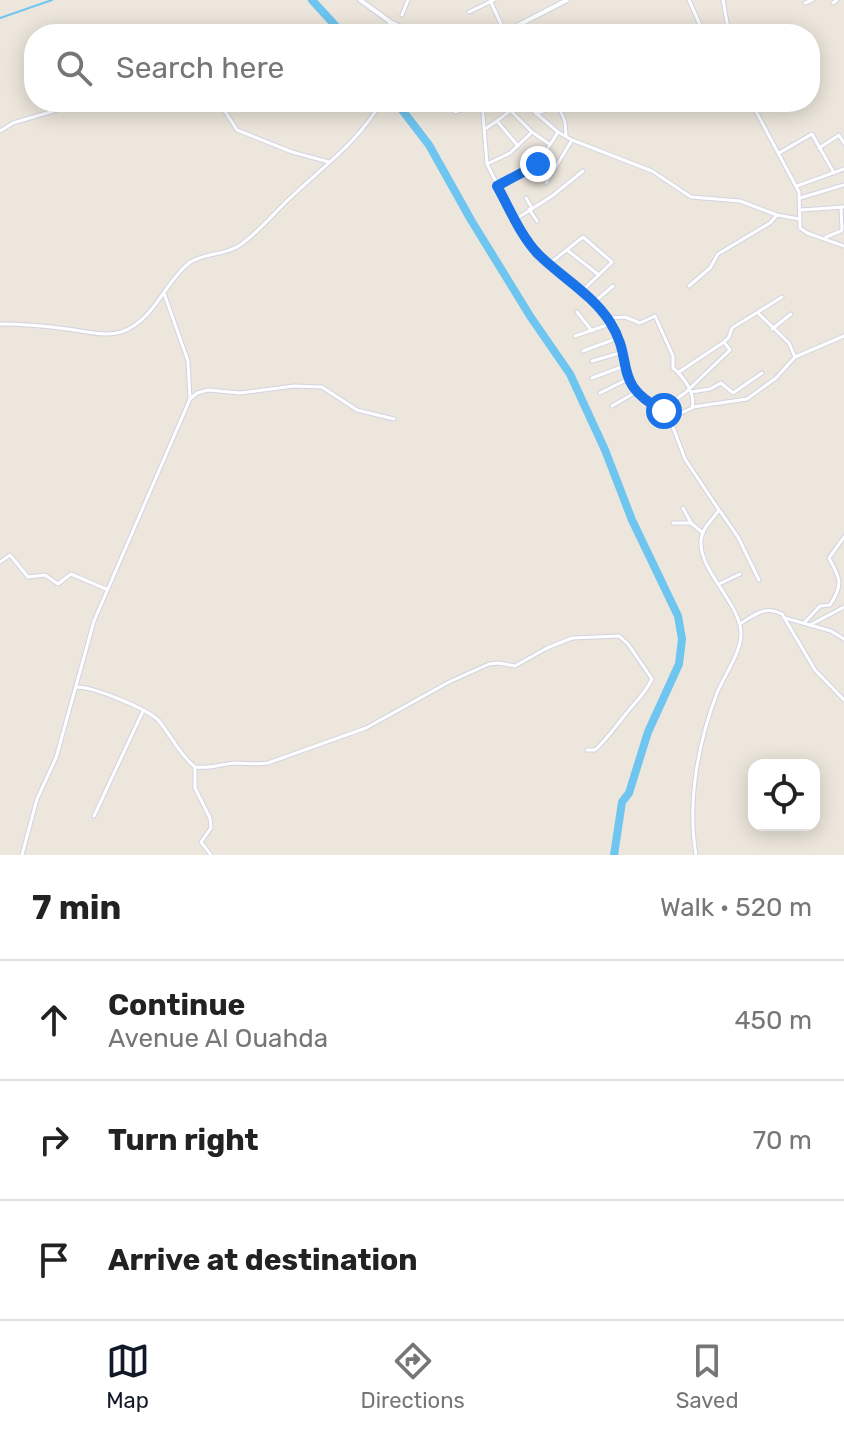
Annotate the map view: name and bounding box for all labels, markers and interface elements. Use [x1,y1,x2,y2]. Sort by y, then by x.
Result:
search box [24,24,820,112]
icon: search [52,46,96,90]
text: Search here [116,50,284,86]
route end [520,146,556,182]
route start [646,393,682,429]
map controls [748,759,820,831]
button: locate [748,759,820,831]
text: 7 min [32,887,121,928]
text: Walk · 520 m [660,892,812,923]
text: Continue [108,987,245,1023]
icon: ahead [32,998,76,1042]
text: 450 m [734,1005,812,1036]
text: Avenue Al Ouahda [108,1023,328,1054]
icon: right [32,1118,76,1162]
text: Turn right [108,1122,259,1158]
text: 70 m [753,1125,812,1156]
icon: arrive [32,1238,76,1282]
text: Arrive at destination [108,1242,418,1278]
tab: Map [106,1339,150,1414]
tab: Directions [361,1339,465,1414]
tab: Saved [676,1339,739,1414]

